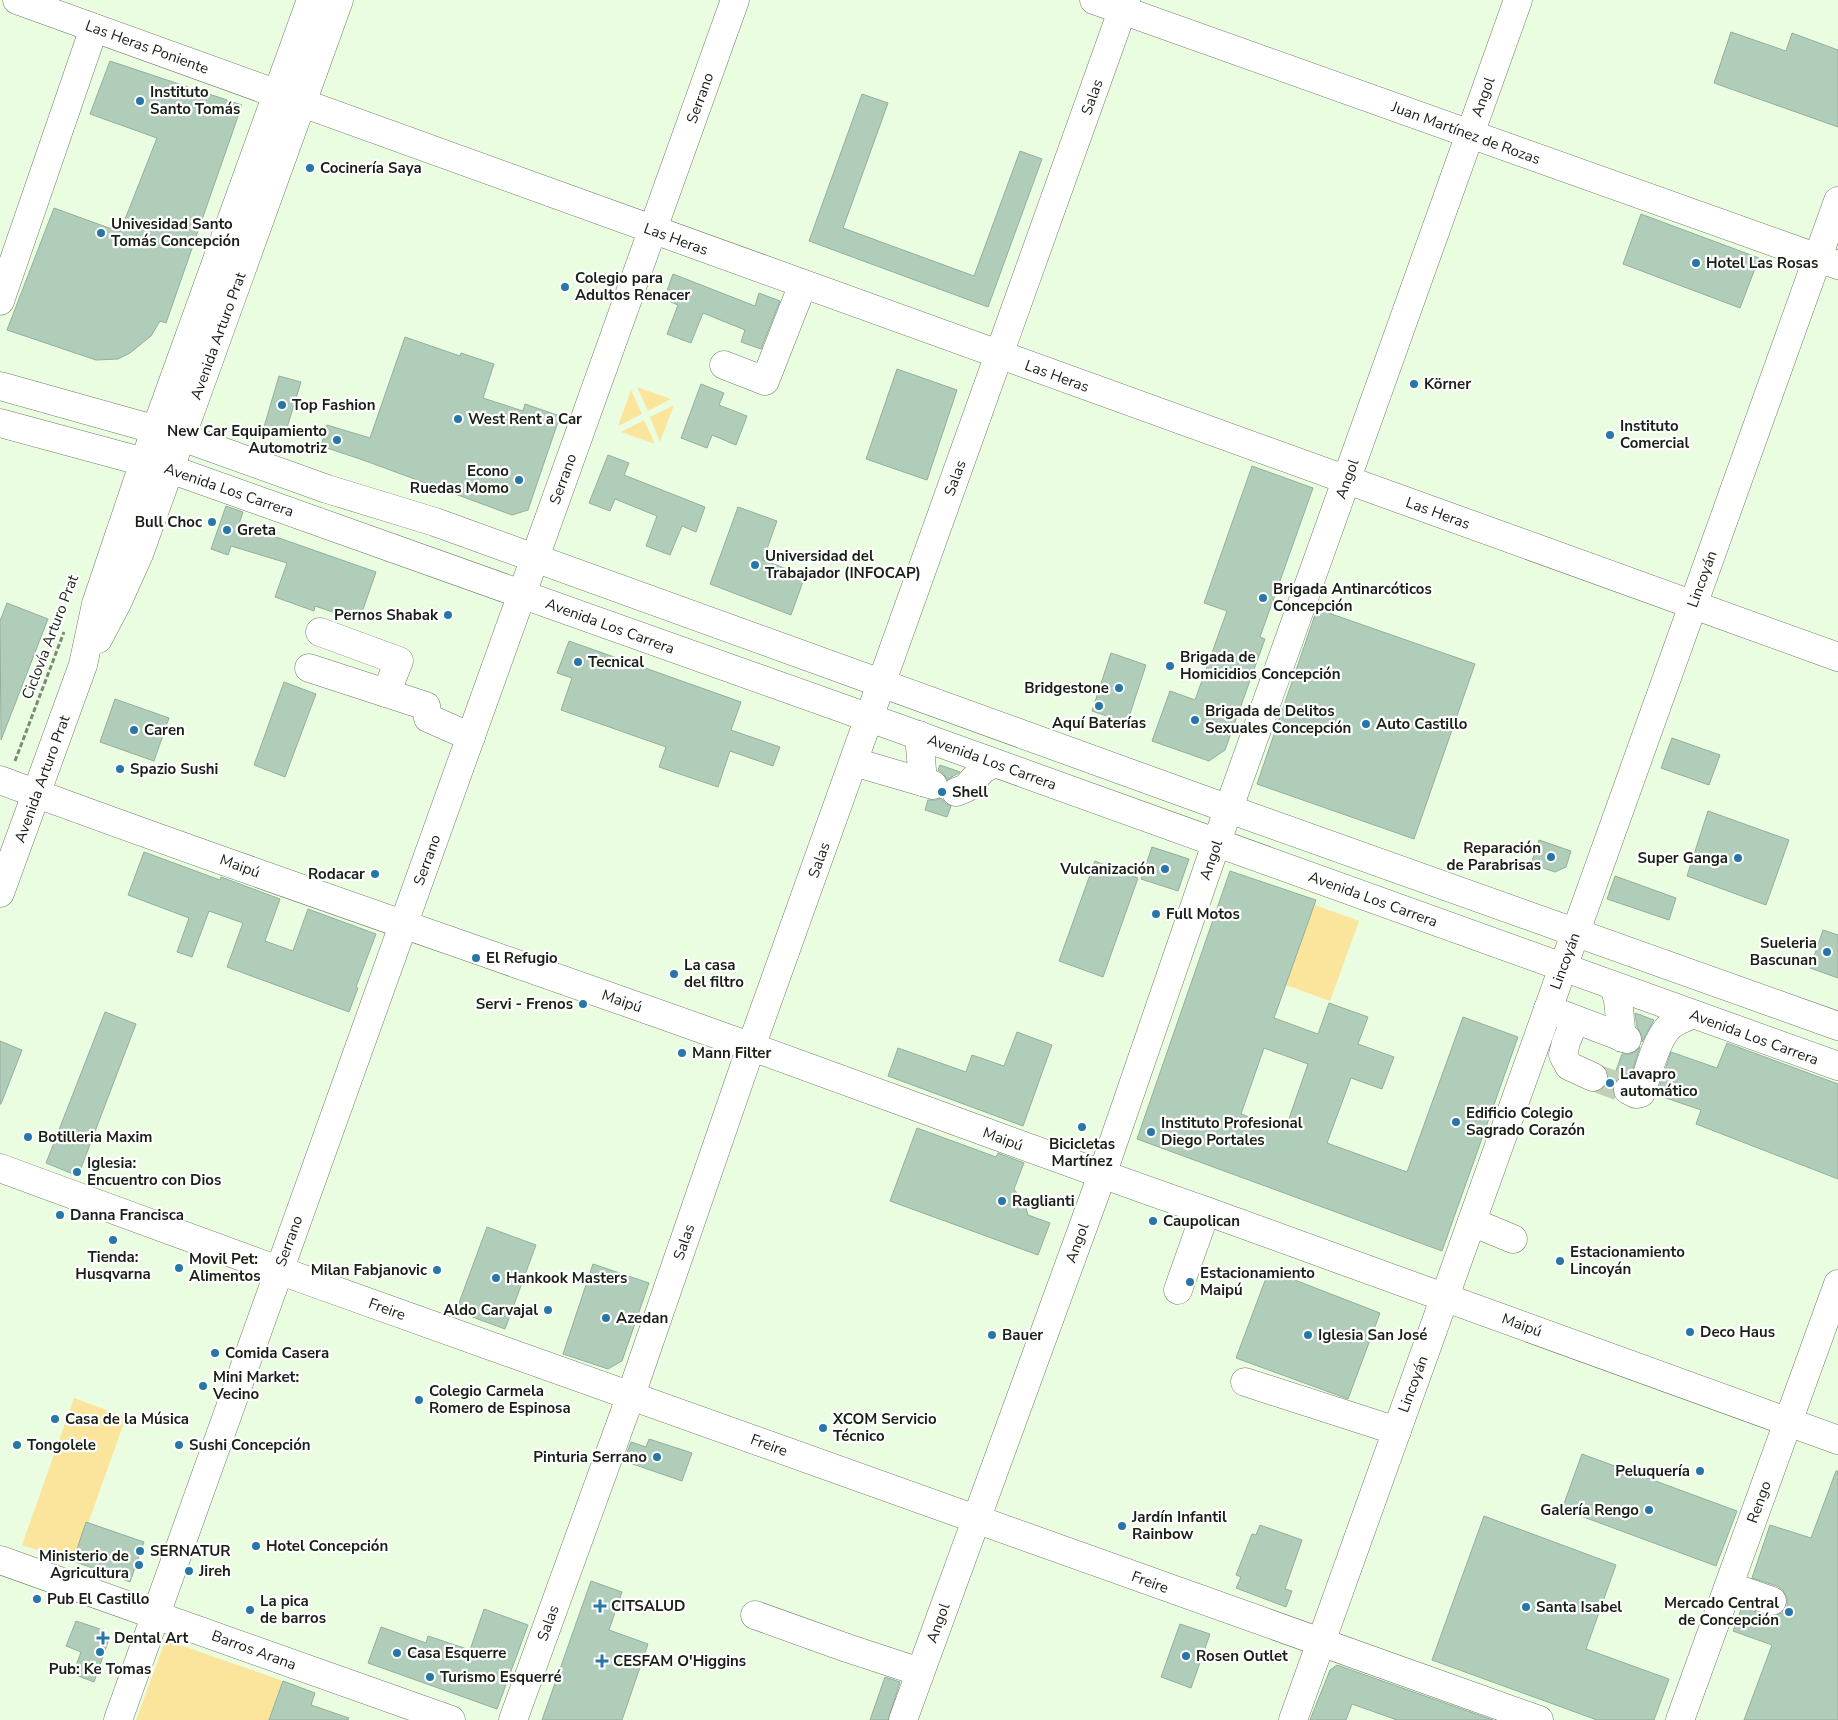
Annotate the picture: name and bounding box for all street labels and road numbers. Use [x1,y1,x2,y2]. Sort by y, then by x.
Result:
street label: Las Heras Poniente [82,15,212,79]
street label: Serrano [682,70,718,126]
street label: Angol [1467,74,1500,120]
street label: Salas [1076,76,1108,118]
street label: Juan Martínez de Rozas [1388,96,1543,169]
street label: Las Heras [641,218,711,260]
street label: Avenida Arturo Prat [186,269,251,403]
street label: Las Heras [1022,355,1092,397]
street label: Serrano [545,451,581,507]
street label: Angol [1331,456,1364,502]
street label: Salas [939,457,971,499]
street label: Avenida Los Carrera [162,458,296,522]
street label: Las Heras [1403,492,1473,534]
street label: Lincoyán [1682,548,1722,610]
street label: Ciclovía Arturo Prat [17,571,83,702]
street label: Avenida Los Carrera [543,593,677,659]
street label: Avenida Arturo Prat [10,712,75,846]
street label: Avenida Los Carrera [925,729,1059,795]
street label: Serrano [409,832,445,888]
street label: Angol [1195,837,1227,883]
street label: Salas [803,839,835,881]
street label: Maipú [217,850,263,882]
street label: Avenida Los Carrera [1306,866,1440,932]
street label: Lincoyán [1545,930,1585,992]
street label: Maipú [599,985,645,1017]
street label: Avenida Los Carrera [1687,1004,1821,1070]
street label: Maipú [980,1123,1026,1155]
street label: Serrano [271,1213,307,1269]
street label: Angol [1061,1220,1094,1266]
street label: Salas [669,1221,699,1263]
street label: Freire [366,1293,408,1325]
street label: Maipú [1499,1309,1545,1341]
street label: Lincoyán [1393,1353,1433,1415]
street label: Freire [748,1429,790,1461]
street label: Rengo [1742,1478,1776,1526]
street label: Freire [1129,1566,1171,1598]
street label: Angol [922,1600,955,1646]
street label: Salas [532,1602,564,1644]
street label: Barros Arana [209,1625,299,1675]

